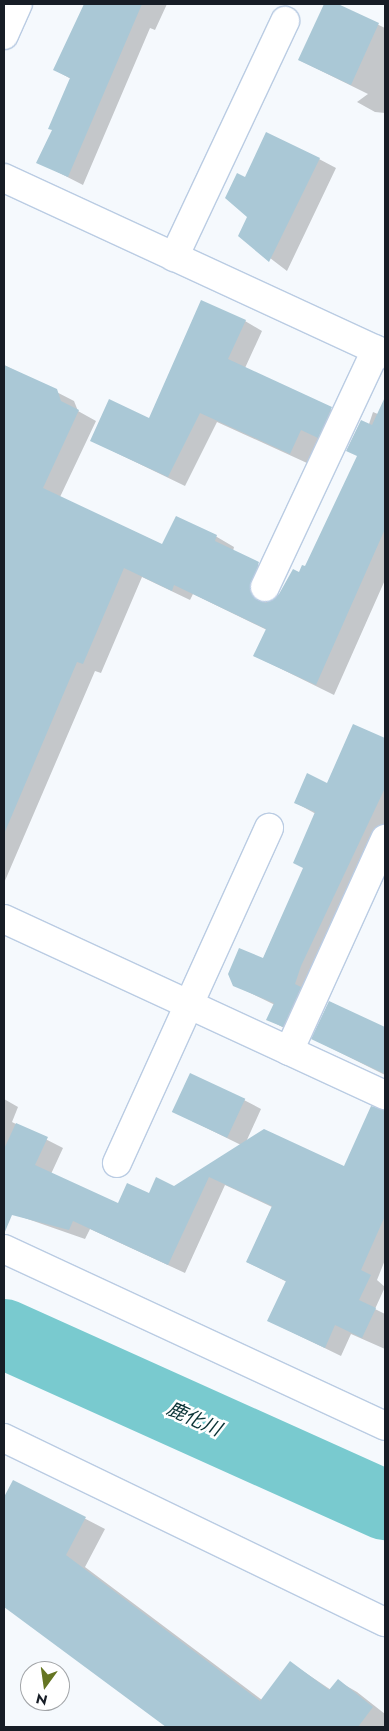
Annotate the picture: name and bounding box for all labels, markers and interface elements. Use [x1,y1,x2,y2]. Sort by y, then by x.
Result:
water label: 鹿化川 [163,1397,225,1441]
north arrow [20,1661,70,1711]
text: N [34,1689,49,1711]

